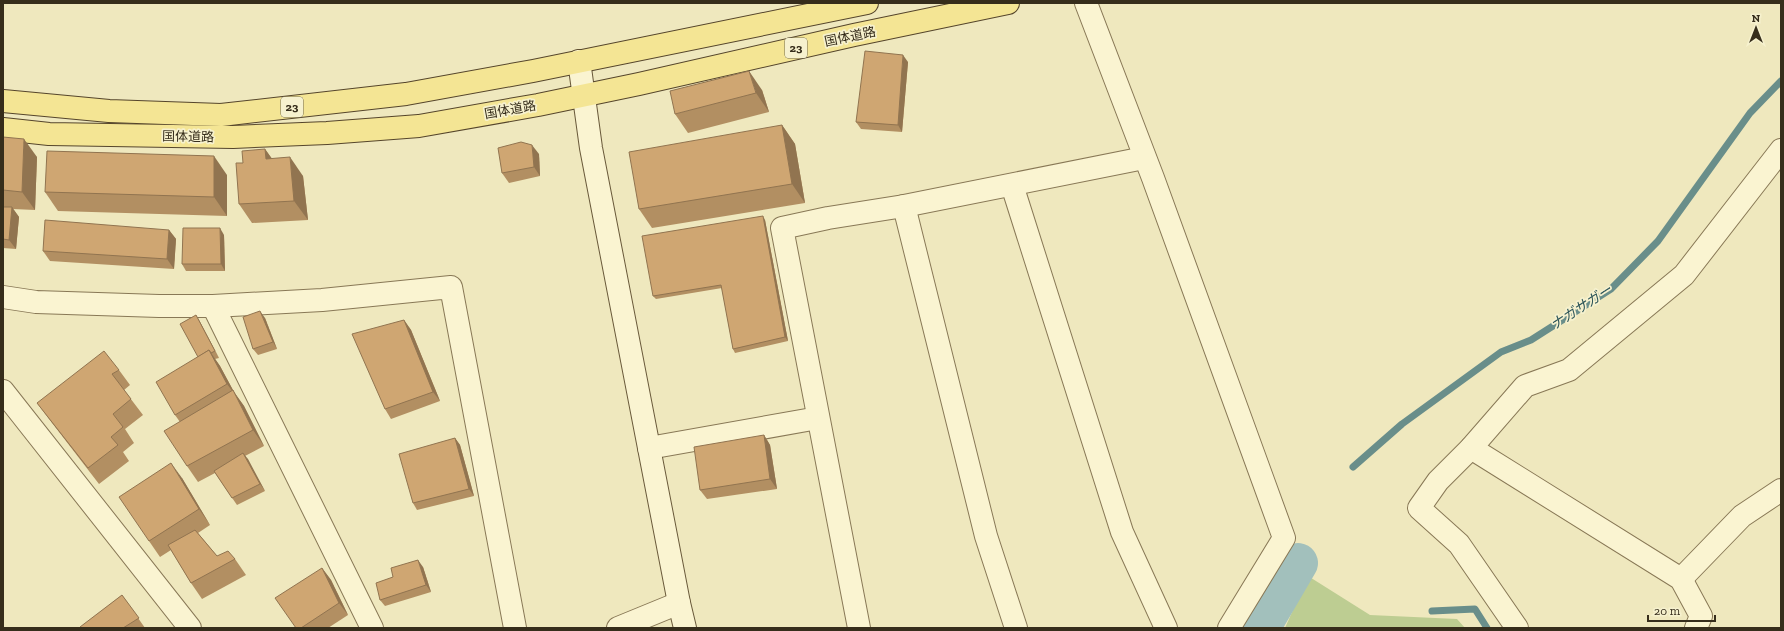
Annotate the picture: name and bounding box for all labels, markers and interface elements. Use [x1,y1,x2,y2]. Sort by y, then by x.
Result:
north arrow [1736,8,1776,48]
text: N [1752,12,1761,25]
street label: 国体道路 [823,24,877,49]
road number: 23 [785,38,807,58]
road number: 23 [281,97,303,117]
street label: 国体道路 [483,98,537,121]
street label: 国体道路 [162,129,214,144]
water label: ナガサガー [1547,281,1616,334]
scale bar [1648,597,1715,623]
text: 20 m [1654,604,1681,618]

